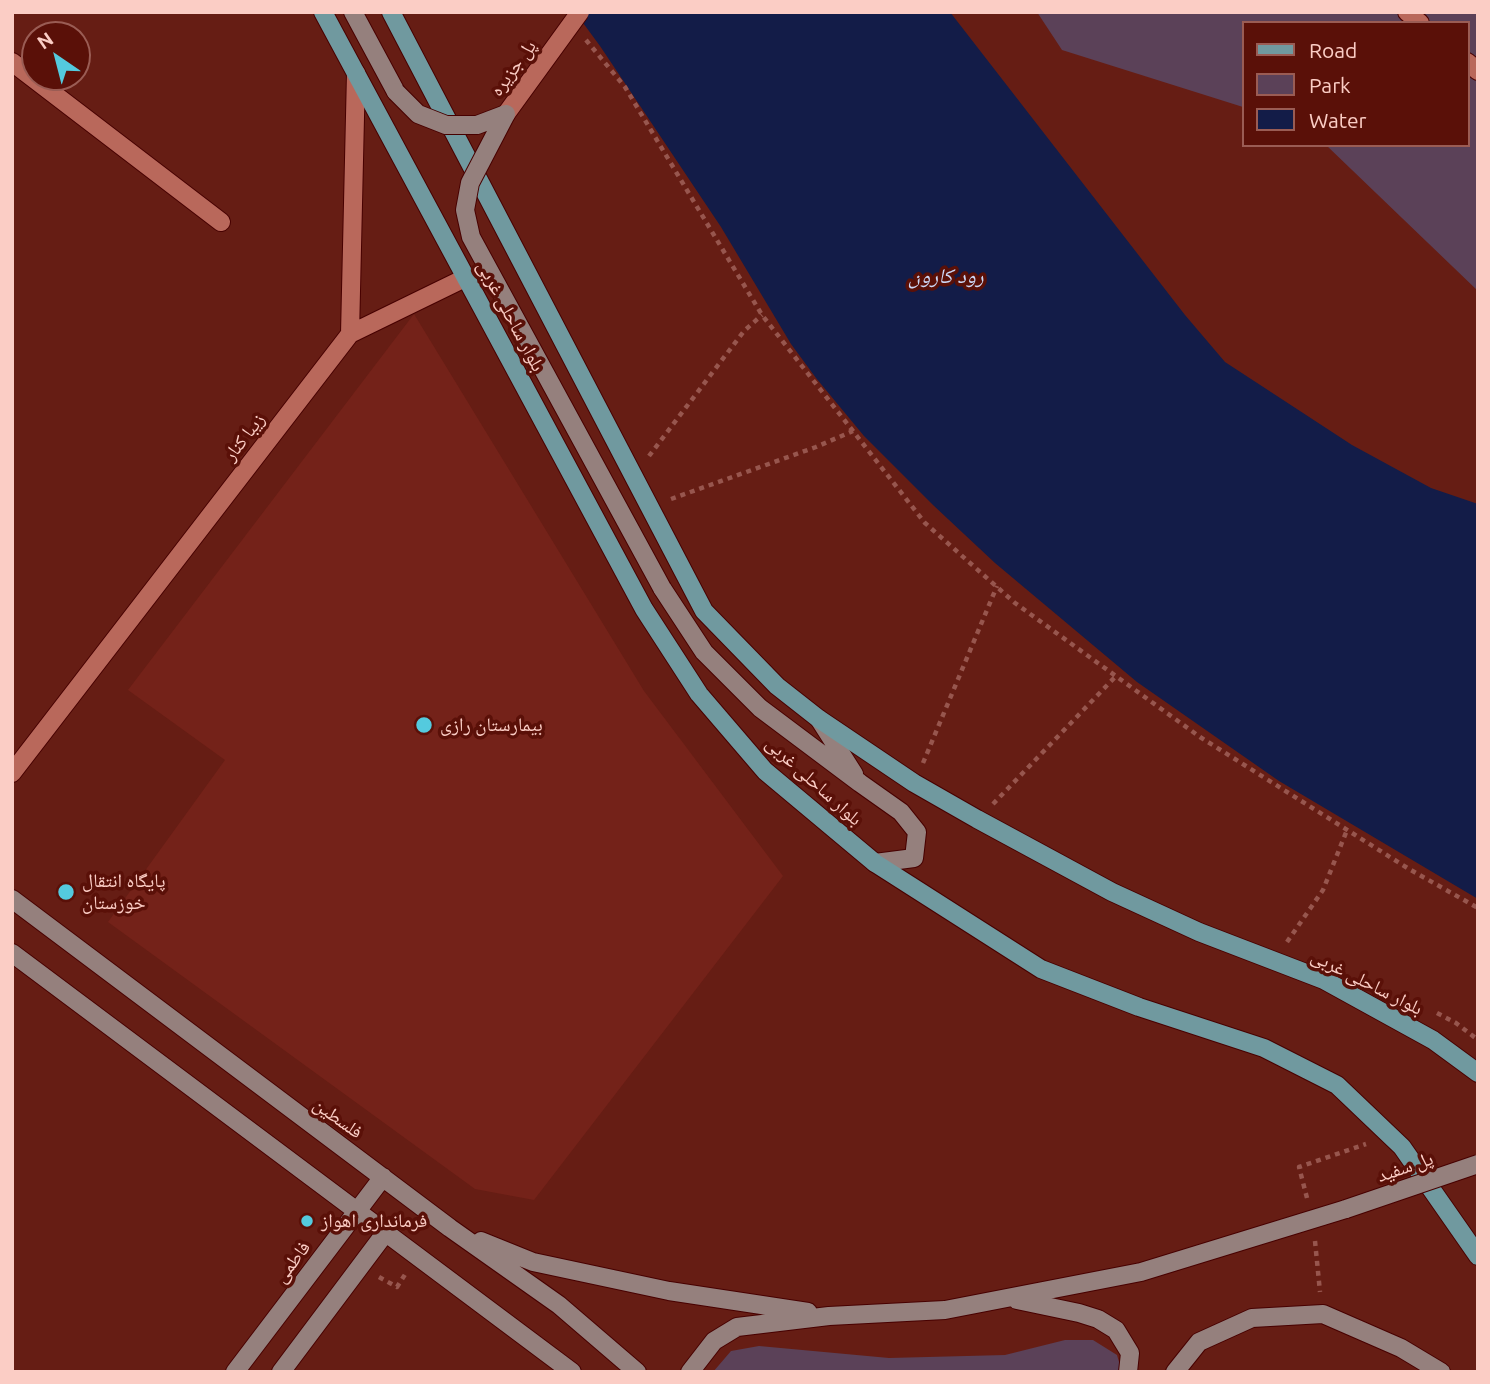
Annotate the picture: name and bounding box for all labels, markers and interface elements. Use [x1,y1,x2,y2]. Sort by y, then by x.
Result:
north arrow [21,21,91,91]
legend [1242,21,1469,147]
text: N [33,27,57,54]
street label: پل جزیره [485,35,541,101]
text: Road [1309,38,1357,62]
text: Park [1309,73,1351,97]
text: Water [1309,108,1367,132]
street label: بلوار ساحلی غربی [472,257,550,375]
water label: رود کارون [908,263,984,289]
street label: زیبا کنار [218,409,270,465]
place label: بیمارستان رازی [440,714,543,736]
marker: بیمارستان رازی [414,715,434,735]
street label: بلوار ساحلی غربی [761,732,867,830]
place label: پایگاه انتقال خوزستان [82,870,166,914]
marker: پایگاه انتقال خوزستان [56,882,76,902]
street label: بلوار ساحلی غربی [1307,944,1427,1020]
street label: فلسطین [309,1093,367,1143]
street label: پل سفید [1374,1147,1436,1187]
place label: فرمانداری اهواز [321,1210,427,1232]
marker: فرمانداری اهواز [299,1213,315,1229]
street label: فاطمی [269,1237,315,1287]

